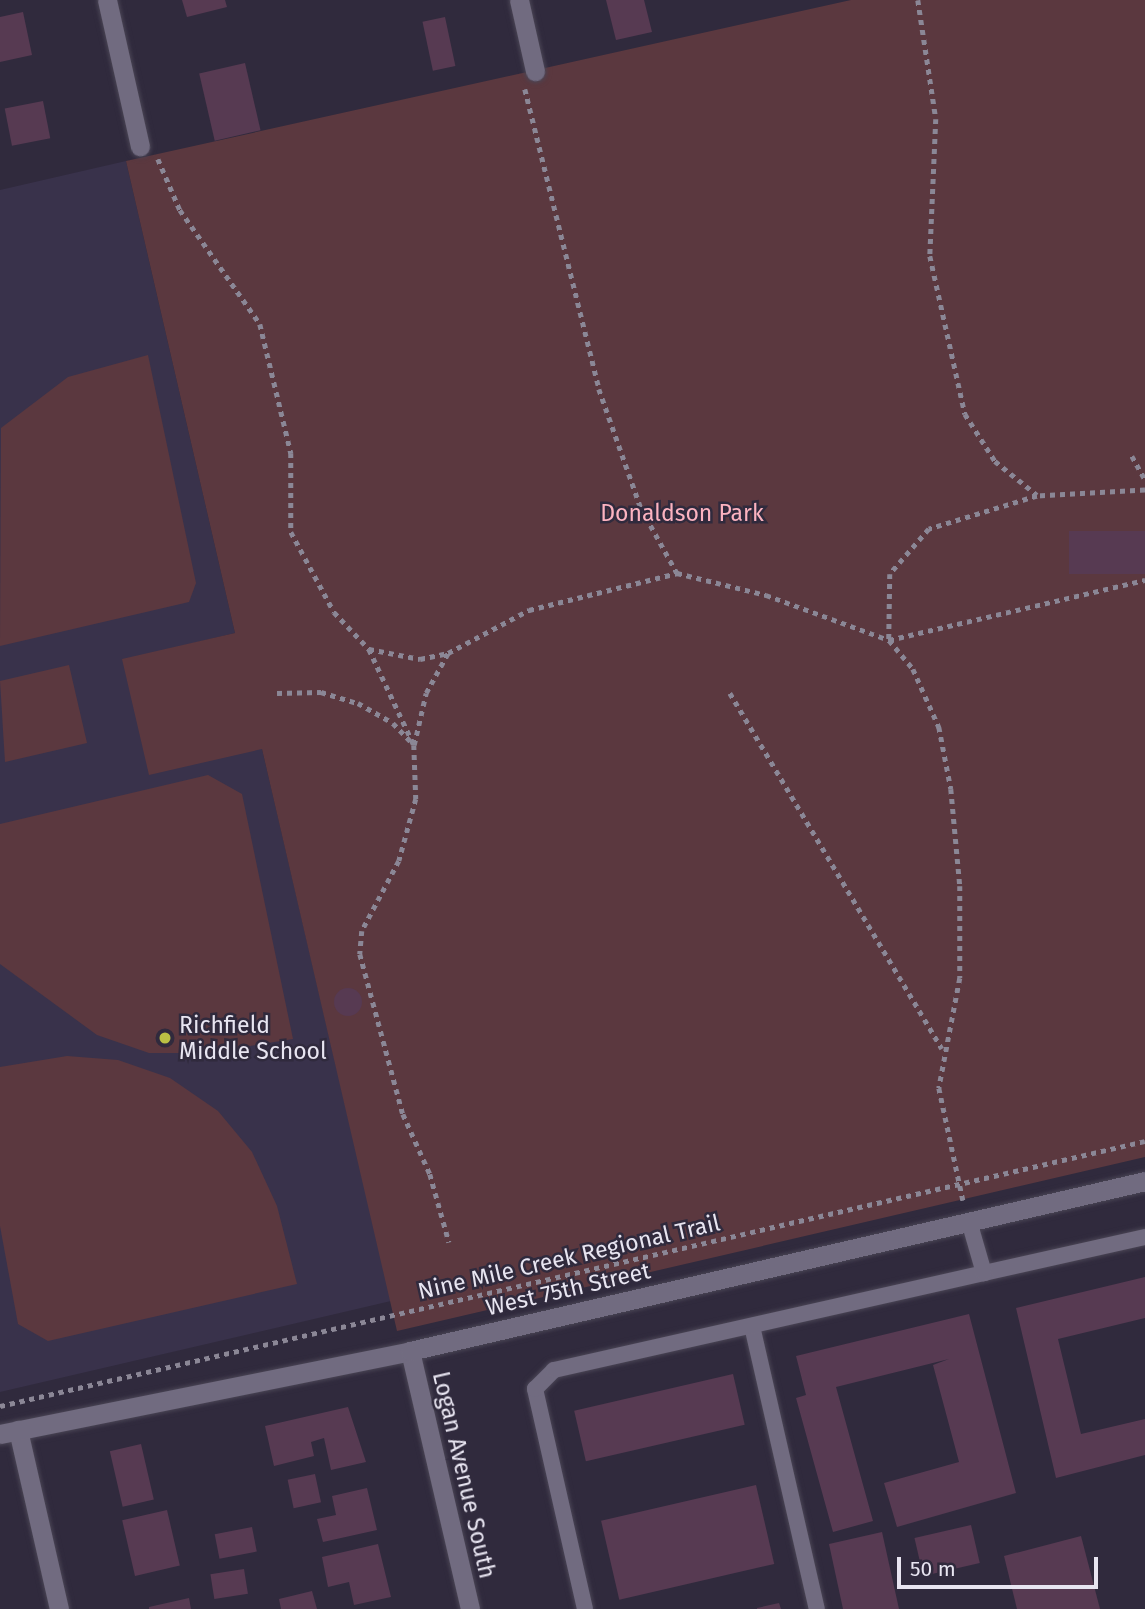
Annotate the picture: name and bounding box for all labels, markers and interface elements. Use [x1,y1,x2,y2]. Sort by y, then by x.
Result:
park label: Donaldson Park [600,499,764,527]
place label: Richfield Middle School [179,1011,327,1065]
marker: Richfield Middle School [157,1030,173,1046]
street label: Nine Mile Creek Regional Trail [415,1209,723,1305]
street label: West 75th Street [483,1257,653,1321]
street label: Logan Avenue South [427,1369,501,1581]
scale bar [900,1542,1101,1586]
text: 50 m [910,1556,956,1582]

